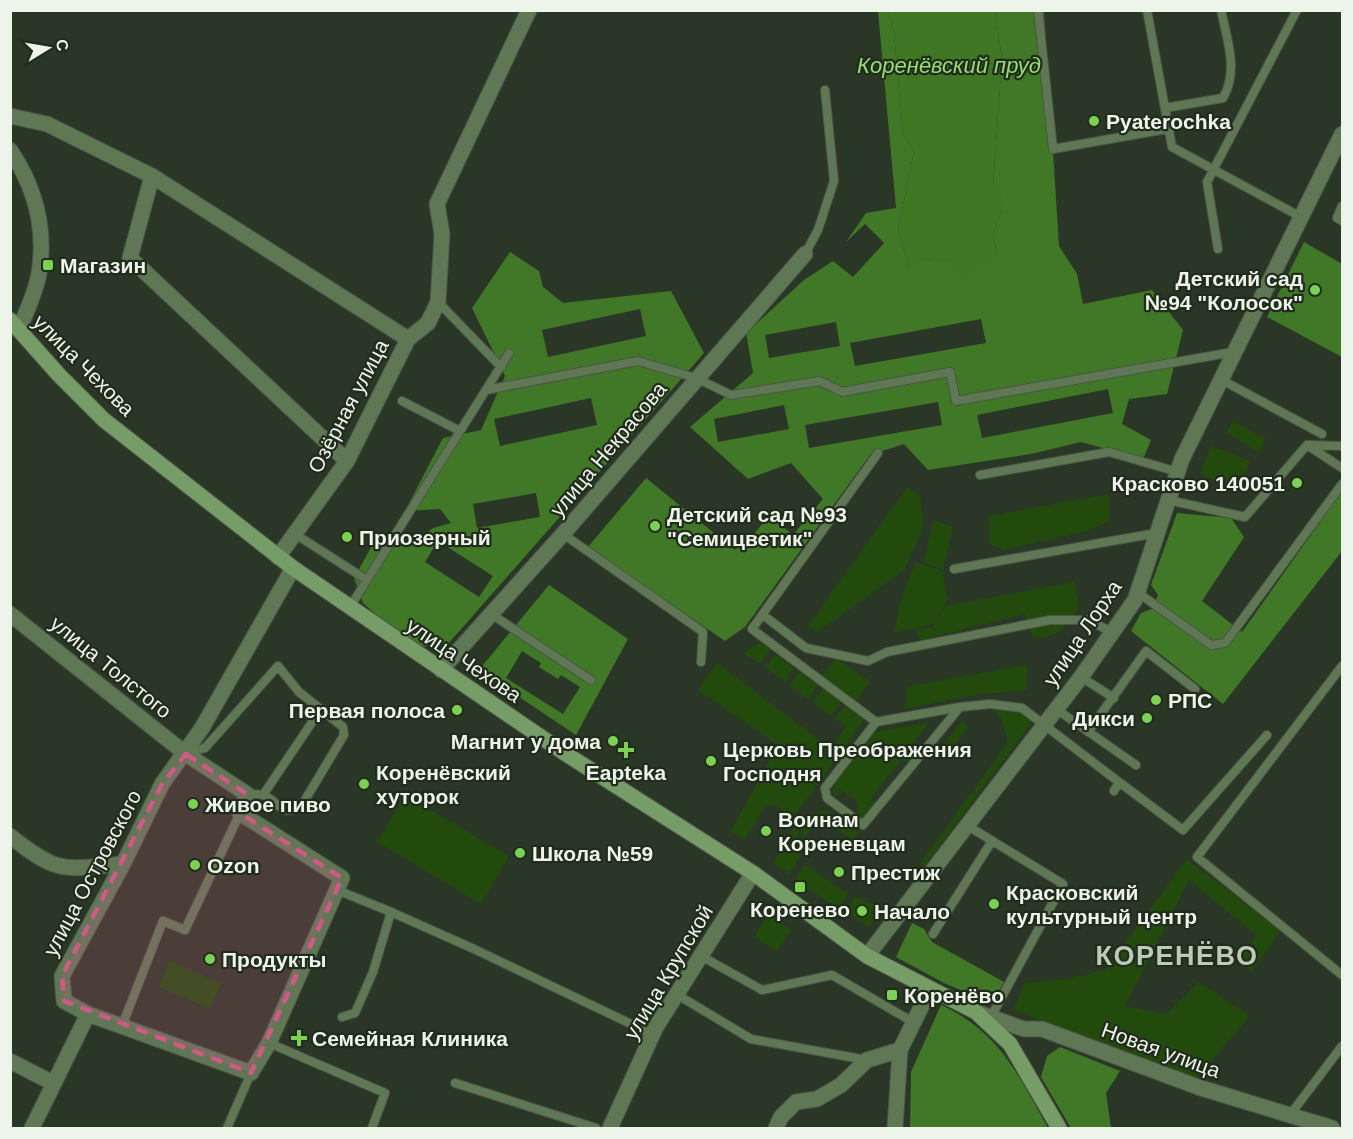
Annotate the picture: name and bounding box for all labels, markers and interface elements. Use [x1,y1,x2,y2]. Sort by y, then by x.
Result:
north arrow [18,18,78,78]
text: С [53,38,72,53]
water label: Коренёвский пруд [857,53,1041,78]
place label: Pyaterochka [1106,110,1231,133]
marker: Pyaterochka [1087,114,1101,128]
place label: Магазин [60,254,146,277]
marker: Магазин [41,258,55,272]
place label: Детский сад №94 "Колосок" [1145,267,1303,314]
marker: Детский сад №94 "Колосок" [1308,283,1322,297]
street label: улица Чехова [29,310,139,420]
street label: Озёрная улица [303,335,393,477]
street label: улица Некрасова [545,377,671,521]
place label: Красково 140051 [1112,472,1285,495]
marker: Красково 140051 [1290,476,1304,490]
place label: Детский сад №93 "Семицветик" [667,503,847,550]
marker: Детский сад №93 "Семицветик" [648,519,662,533]
place label: Приозерный [359,526,491,549]
marker: Приозерный [340,530,354,544]
street label: улица Лорха [1038,576,1126,690]
street label: улица Толстого [46,611,176,723]
street label: улица Чехова [402,613,526,707]
place label: РПС [1168,689,1212,712]
marker: РПС [1149,693,1163,707]
place label: Первая полоса [289,699,445,722]
marker: Первая полоса [450,703,464,717]
place label: Дикси [1072,707,1135,730]
marker: Дикси [1140,711,1154,725]
place label: Магнит у дома [451,730,601,753]
marker: Магнит у дома [606,734,620,748]
place label: Церковь Преображения Господня [723,738,972,785]
marker: Eapteka [619,743,633,757]
marker: Церковь Преображения Господня [704,754,718,768]
place label: Коренёвский хуторок [376,761,511,808]
place label: Eapteka [586,761,667,784]
marker: Коренёвский хуторок [357,777,371,791]
street label: улица Островского [38,786,146,960]
place label: Живое пиво [204,793,331,816]
marker: Живое пиво [186,797,200,811]
place label: Воинам Кореневцам [778,808,906,855]
marker: Воинам Кореневцам [759,824,773,838]
place label: Школа №59 [532,842,653,865]
marker: Школа №59 [513,846,527,860]
place label: Ozon [207,854,260,877]
marker: Ozon [188,858,202,872]
place label: Престиж [851,861,941,884]
marker: Престиж [832,865,846,879]
marker: Коренево [793,880,807,894]
place label: Красковский культурный центр [1006,881,1197,928]
marker: Красковский культурный центр [987,897,1001,911]
place label: Коренево [750,898,850,921]
place label: Начало [874,900,950,923]
street label: улица Крупской [619,901,717,1043]
marker: Начало [855,904,869,918]
district label: КОРЕНЁВО [1096,941,1258,971]
place label: Продукты [222,948,326,971]
marker: Продукты [203,952,217,966]
place label: Коренёво [904,984,1004,1007]
marker: Коренёво [885,988,899,1002]
street label: Новая улица [1099,1018,1224,1082]
place label: Семейная Клиника [312,1027,508,1050]
marker: Семейная Клиника [290,1029,308,1047]

